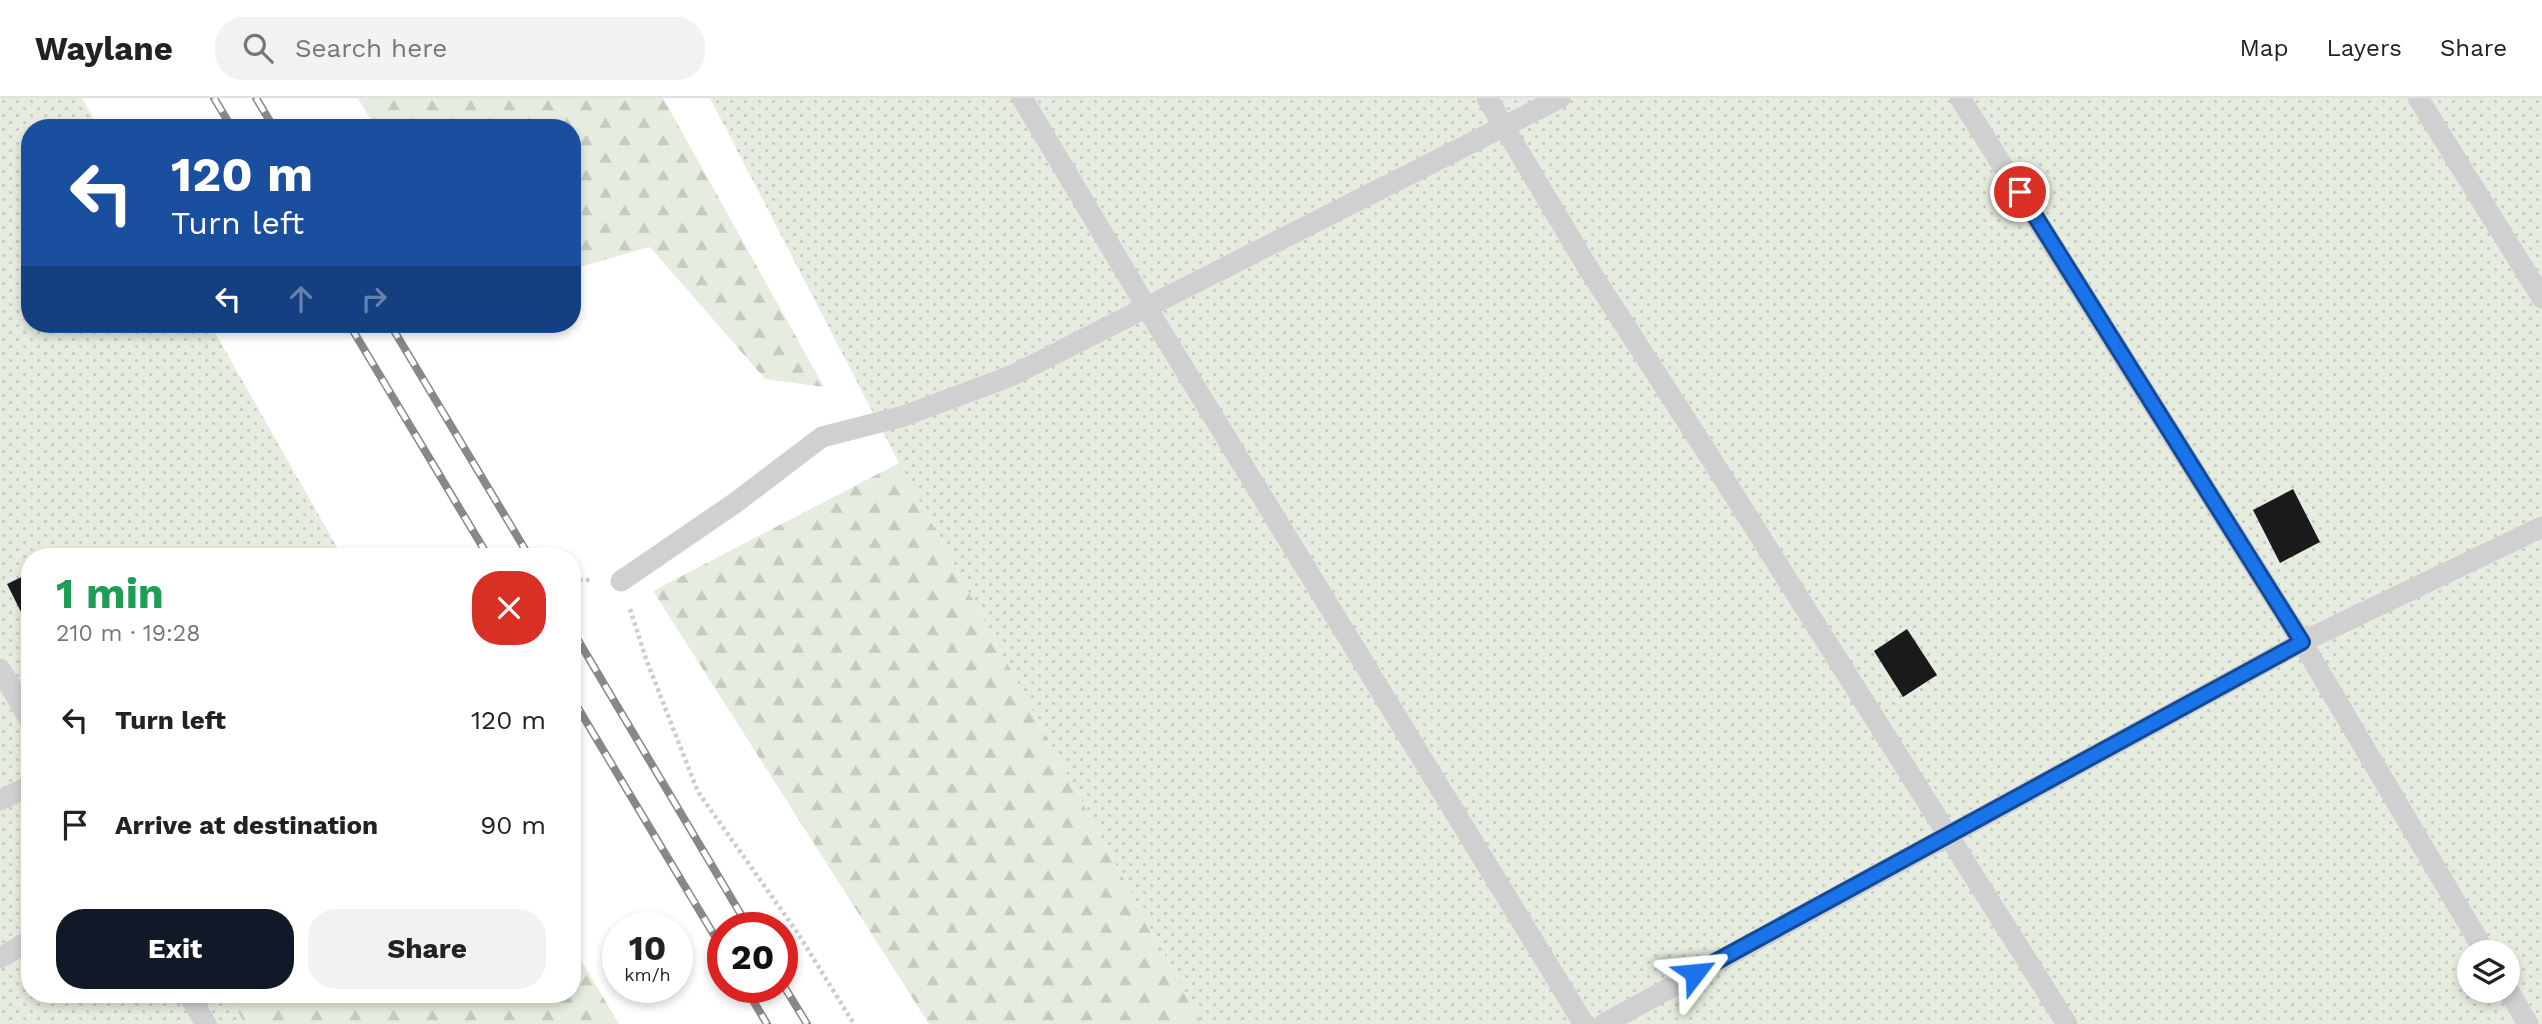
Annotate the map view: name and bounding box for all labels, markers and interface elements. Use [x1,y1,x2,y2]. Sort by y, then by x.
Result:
search box [215,17,705,80]
text: Waylane [35,29,173,68]
icon: search [239,29,277,67]
text: Search here [295,33,447,63]
text: Map [2240,34,2288,62]
text: Layers [2326,34,2402,62]
text: Share [2440,34,2507,62]
text: 120 m [171,145,313,203]
icon: left [56,147,147,238]
pin [1990,162,2050,222]
icon: arrive [2001,173,2039,211]
text: Turn left [171,204,304,242]
icon: left [209,280,247,318]
icon: ahead [282,280,320,318]
icon: right [355,280,393,318]
text: 1 min [56,569,164,618]
button: close [472,571,546,645]
text: 210 m · 19:28 [56,620,200,647]
icon: left [56,701,94,739]
text: Turn left [115,705,226,735]
text: 120 m [471,705,546,735]
icon: arrive [56,806,94,844]
text: Arrive at destination [115,810,378,840]
text: 90 m [480,810,546,840]
button: Exit [56,909,294,989]
button: Share [308,909,546,989]
speed limit sign: 20 [707,912,798,1003]
text: 10 [629,927,666,969]
position arrow [1658,936,1732,1010]
map controls [2457,940,2520,1003]
button: layers [2457,940,2520,1003]
text: km/h [624,964,671,985]

